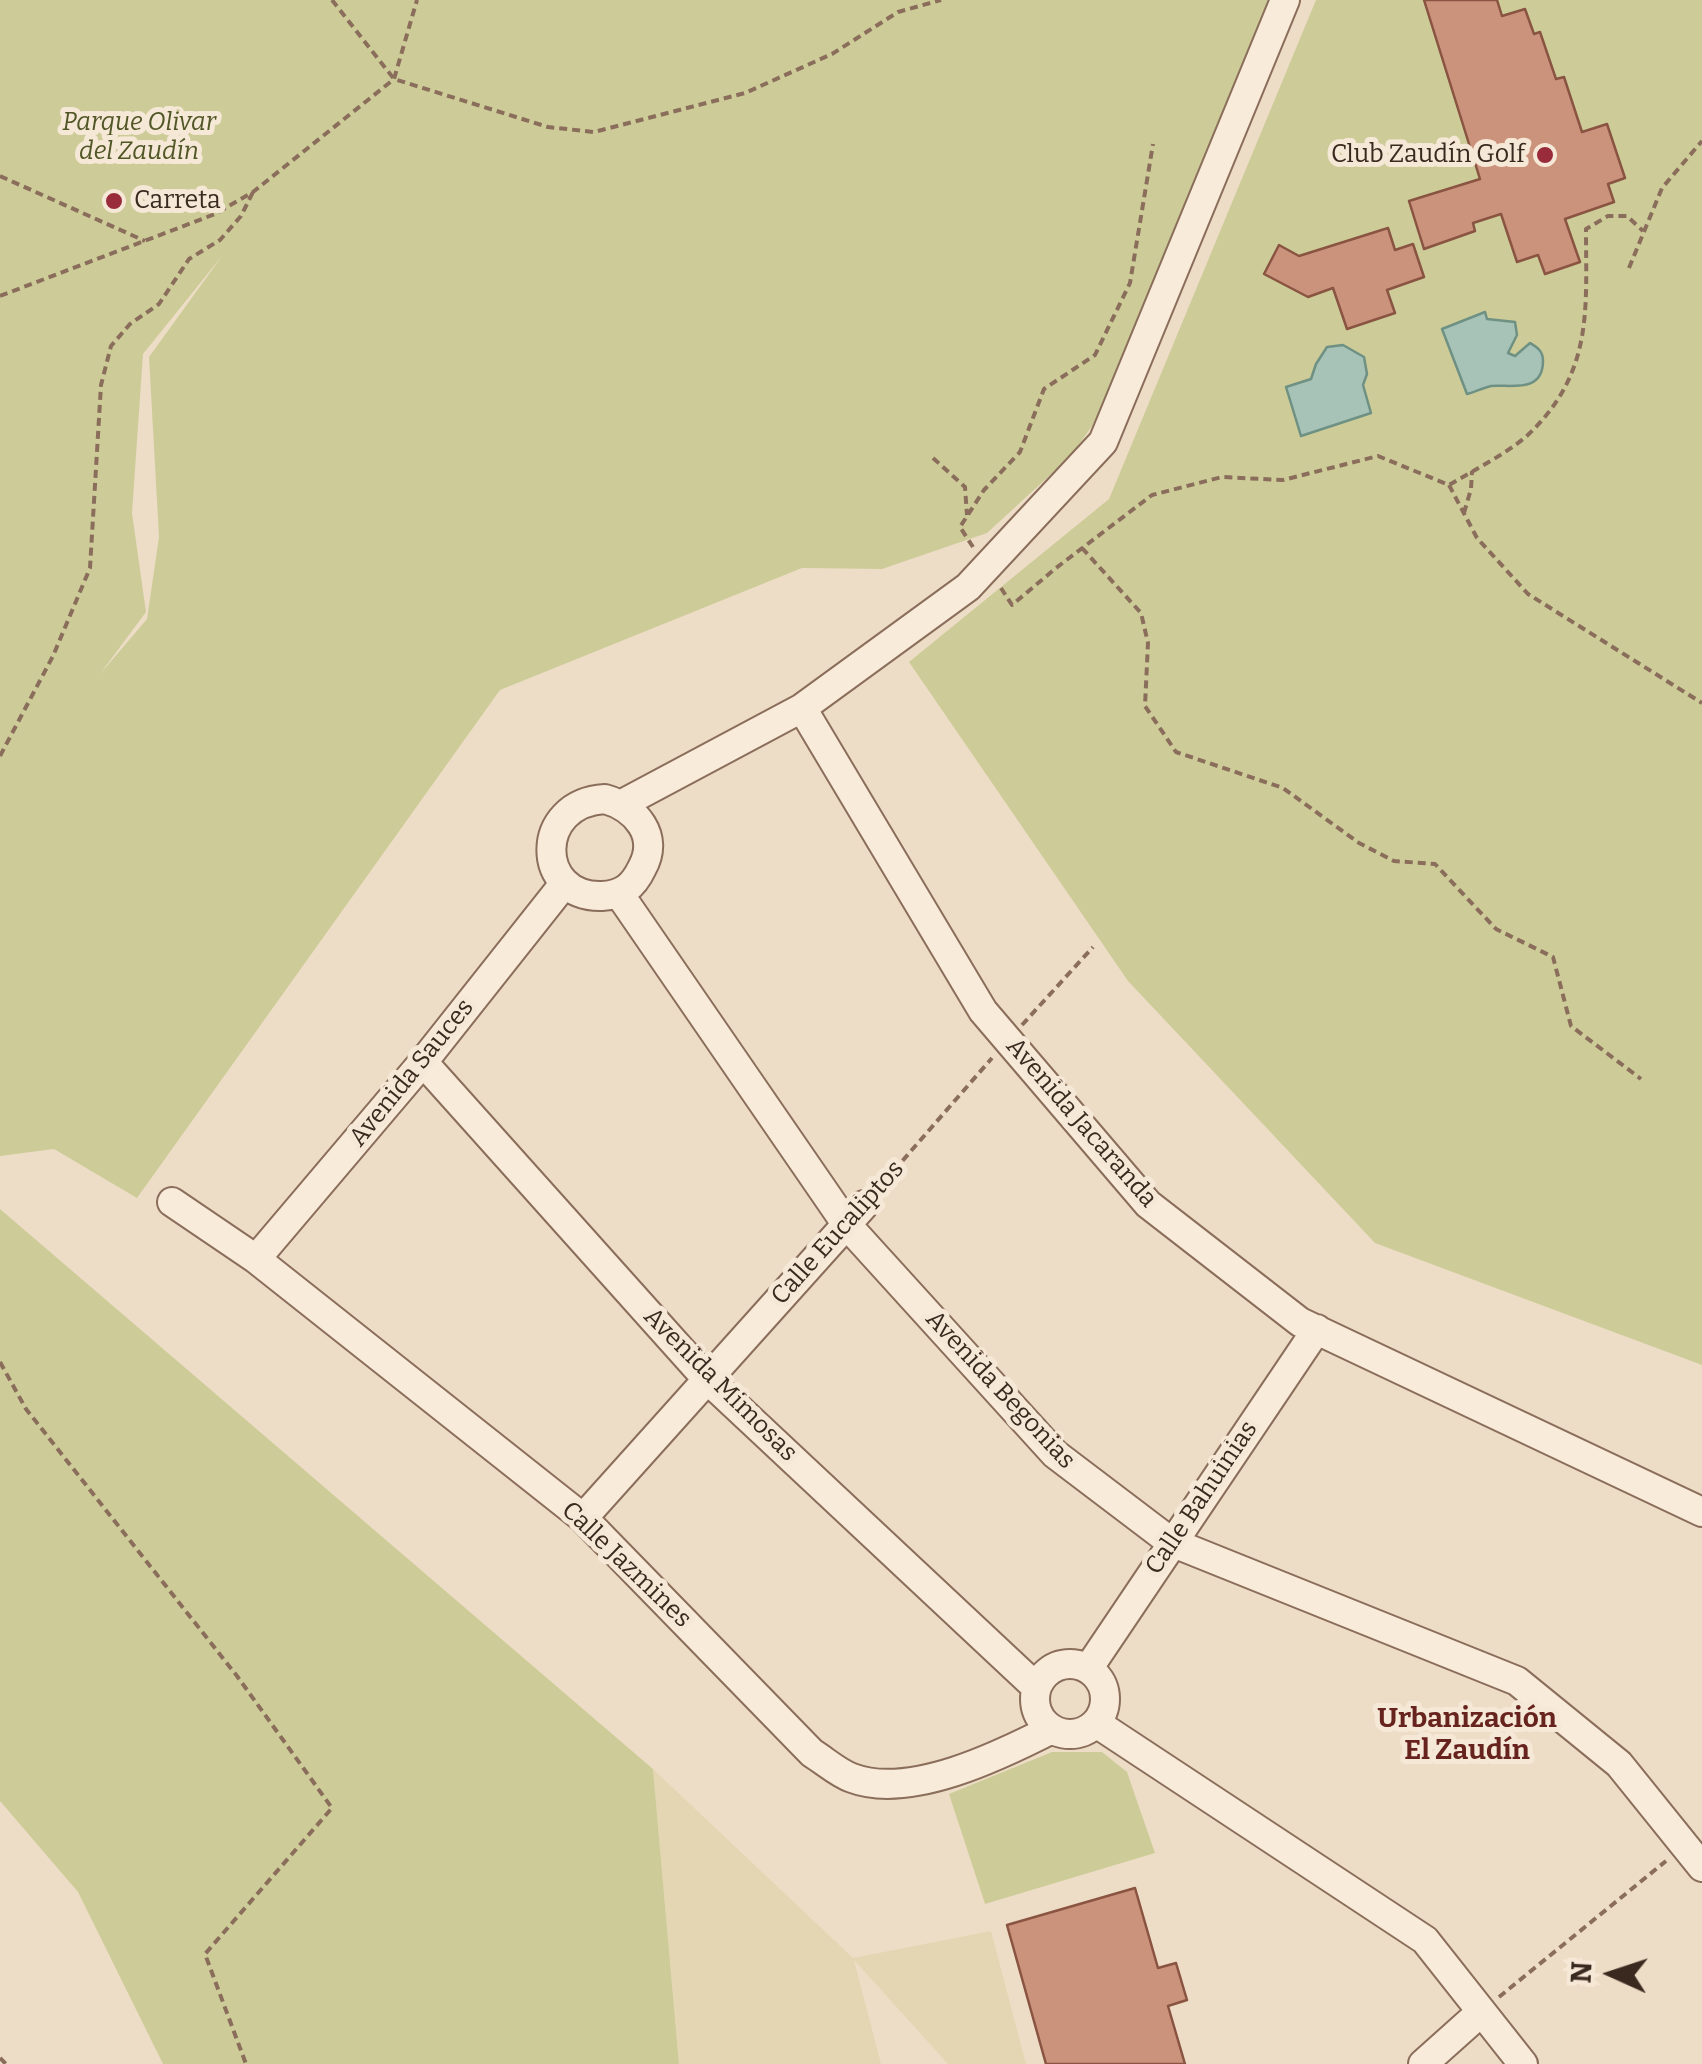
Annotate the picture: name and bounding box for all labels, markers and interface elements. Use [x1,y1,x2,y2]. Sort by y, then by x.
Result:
park label: Parque Olivar del Zaudín [62,108,216,167]
place label: Club Zaudín Golf [1331,140,1525,170]
marker: Club Zaudín Golf [1534,144,1556,166]
place label: Carreta [134,186,221,216]
marker: Carreta [103,190,125,212]
street label: Avenida Sauces [343,993,481,1153]
street label: Avenida Jacaranda [999,1032,1163,1214]
street label: Calle Eucaliptos [765,1155,911,1311]
street label: Avenida Mimosas [637,1302,803,1468]
street label: Avenida Begonias [919,1305,1081,1475]
street label: Calle Bahuinias [1140,1416,1264,1580]
street label: Calle Jazmines [555,1496,697,1634]
district label: Urbanización El Zaudín [1377,1702,1557,1768]
north arrow [1562,1924,1662,2024]
text: N [1564,1961,1599,1984]

